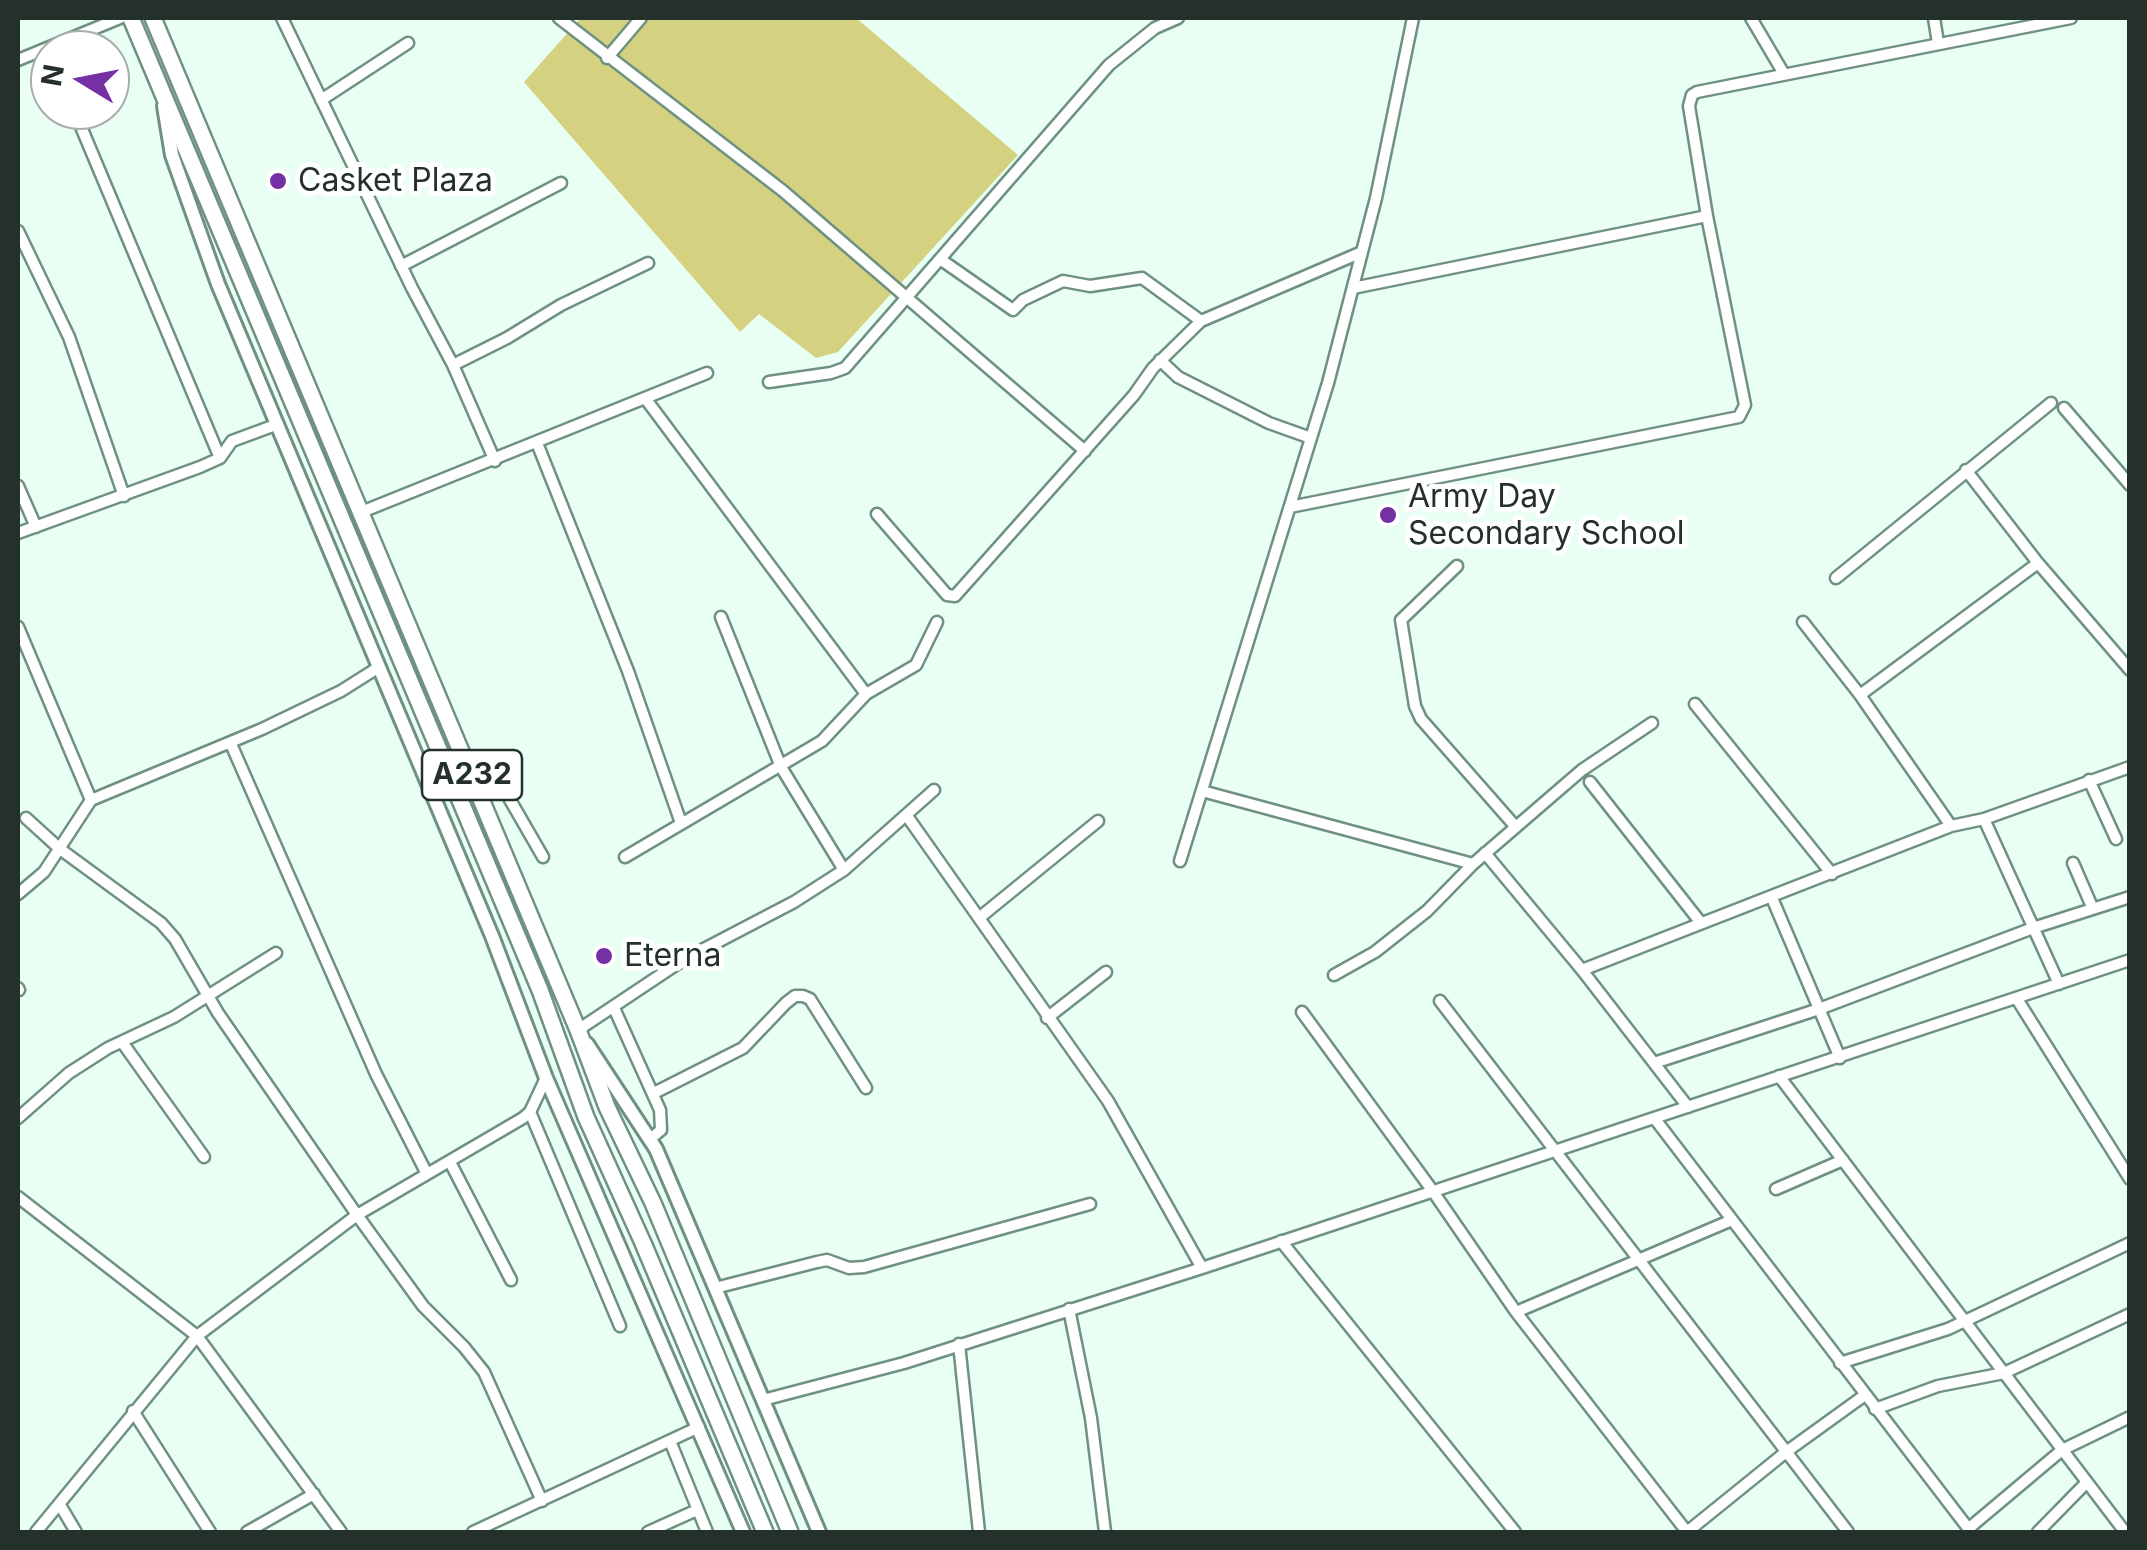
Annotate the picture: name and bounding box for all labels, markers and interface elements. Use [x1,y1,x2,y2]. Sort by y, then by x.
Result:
north arrow [30,30,130,130]
text: N [34,62,71,89]
place label: Casket Plaza [298,162,493,200]
marker: Casket Plaza [267,170,289,192]
place label: Army Day Secondary School [1408,478,1685,553]
marker: Army Day Secondary School [1377,504,1399,526]
road number: A232 [422,750,522,800]
place label: Eterna [624,937,721,975]
marker: Eterna [593,945,615,967]

